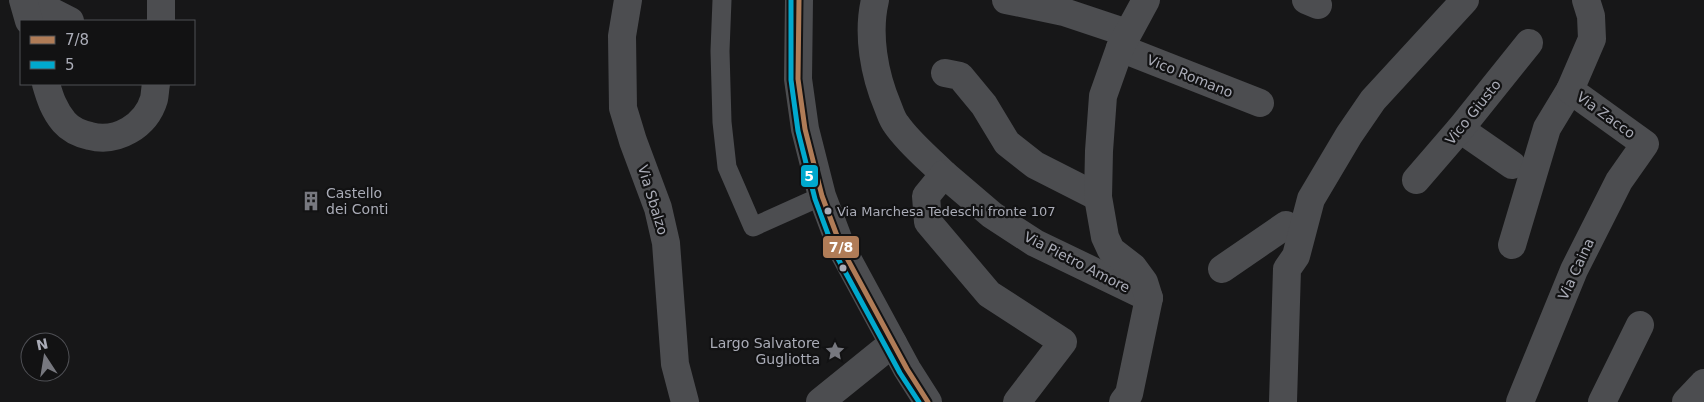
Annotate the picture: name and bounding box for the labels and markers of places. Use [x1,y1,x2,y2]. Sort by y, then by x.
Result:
place label: Castello dei Conti [326,185,388,217]
building icon: Castello dei Conti [300,190,322,212]
place label: Via Marchesa Tedeschi fronte 107 [837,204,1056,219]
marker: Via Marchesa Tedeschi fronte 107 [823,206,833,216]
unlabelled marker [838,263,848,273]
place label: Largo Salvatore Gugliotta [710,335,820,367]
place icon: Largo Salvatore Gugliotta [824,340,846,362]

